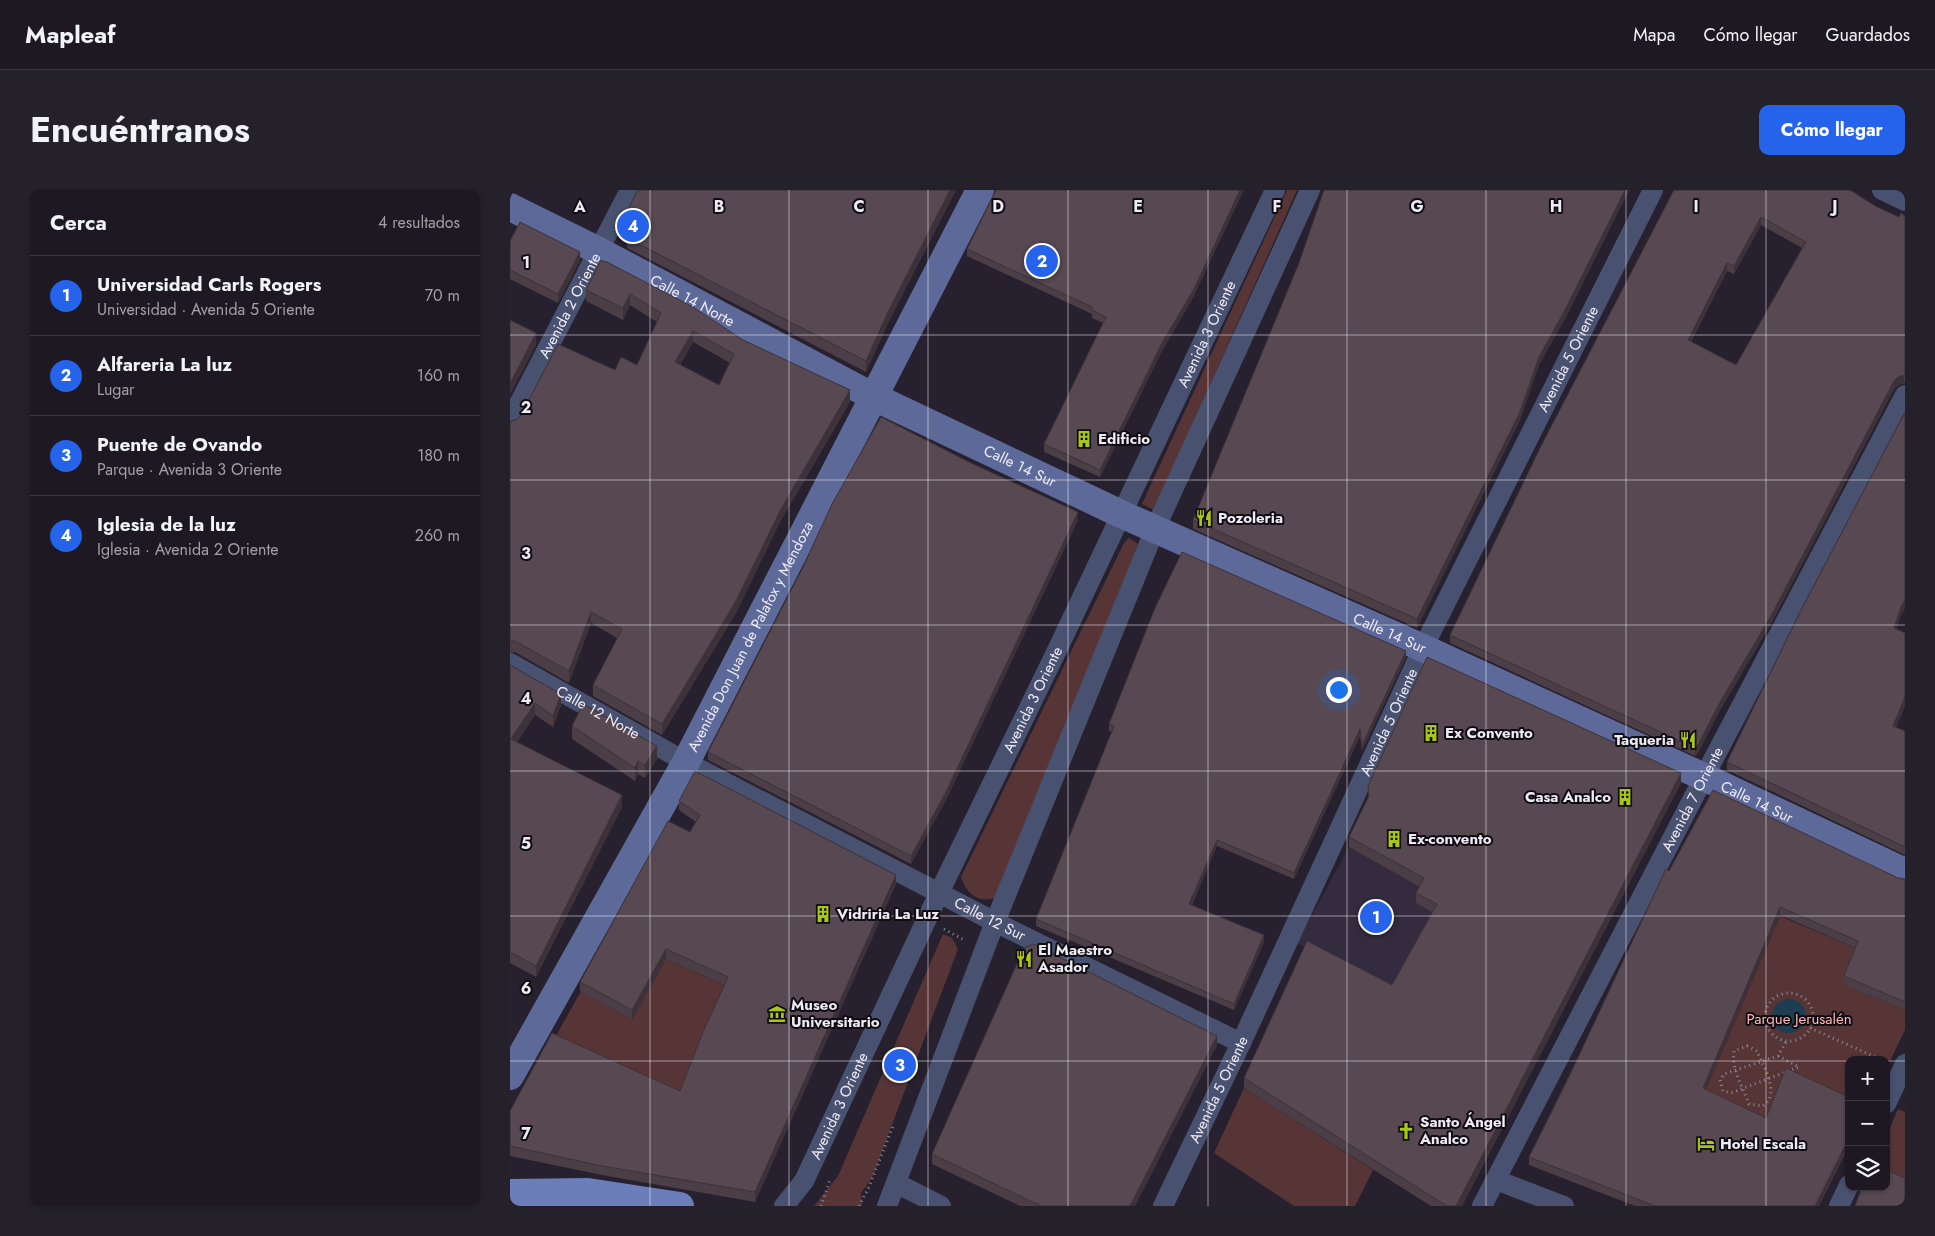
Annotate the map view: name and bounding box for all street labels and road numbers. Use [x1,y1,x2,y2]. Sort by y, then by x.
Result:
street label: Avenida 2 Oriente [533,249,607,362]
street label: Calle 14 Norte [646,269,739,332]
street label: Avenida 3 Oriente [1172,277,1242,391]
street label: Avenida 5 Oriente [1532,302,1604,416]
street label: Calle 14 Sur [980,439,1061,493]
street label: Avenida Don Juan de Palafox y Mendoza [682,517,819,756]
street label: Calle 14 Sur [1350,607,1431,659]
street label: Avenida 3 Oriente [998,642,1068,757]
street label: Avenida 5 Oriente [1355,664,1423,780]
street label: Calle 12 Norte [552,680,644,745]
street label: Avenida 7 Oriente [1656,743,1729,856]
street label: Calle 14 Sur [1717,775,1798,829]
street label: Calle 12 Sur [950,892,1030,947]
street label: Avenida 5 Oriente [1184,1032,1254,1147]
street label: Avenida 3 Oriente [805,1048,874,1163]

